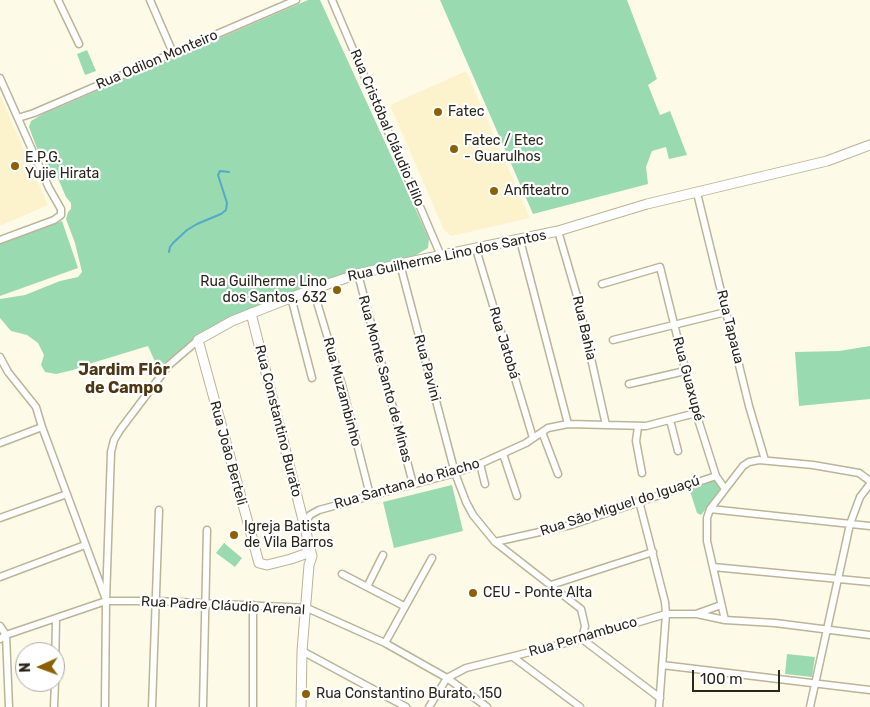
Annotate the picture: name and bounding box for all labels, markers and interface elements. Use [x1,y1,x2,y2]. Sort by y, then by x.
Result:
street label: Rua Odilon Monteiro [94,27,220,93]
street label: Rua Cristóbal Cláudio Elilo [346,47,428,209]
place label: Fatec [448,104,484,120]
marker: Fatec [432,106,444,118]
place label: Fatec / Etec - Guarulhos [464,133,543,166]
marker: Fatec / Etec - Guarulhos [448,143,460,155]
place label: E.P.G. Yujie Hirata [25,150,99,182]
marker: E.P.G. Yujie Hirata [9,160,21,172]
place label: Anfiteatro [504,183,569,199]
marker: Anfiteatro [488,185,500,197]
street label: Rua Guilherme Lino dos Santos [346,227,548,285]
place label: Rua Guilherme Lino dos Santos, 632 [200,274,327,306]
marker: Rua Guilherme Lino dos Santos, 632 [331,284,343,296]
street label: Rua Tapaua [713,288,747,366]
street label: Rua Monte Santo de Minas [355,294,415,464]
street label: Rua Bahia [568,294,600,362]
street label: Rua Jatobá [485,305,523,381]
street label: Rua Pavini [410,333,444,403]
street label: Rua Guaxupé [669,335,707,423]
street label: Rua Muzambinho [319,336,365,448]
street label: Rua Constantino Burato [251,343,305,499]
district label: Jardim Flôr de Campo [78,360,170,398]
street label: Rua João Berteli [206,399,250,507]
street label: Rua Santana do Riacho [332,455,482,513]
street label: Rua São Miguel do Iguaçú [538,472,702,540]
place label: Igreja Batista de Vila Barros [244,519,333,552]
marker: Igreja Batista de Vila Barros [228,529,240,541]
place label: CEU - Ponte Alta [483,585,592,601]
marker: CEU - Ponte Alta [467,587,479,599]
street label: Rua Padre Cláudio Arenal [141,593,305,619]
street label: Rua Pernambuco [527,613,639,661]
north arrow [15,642,65,692]
scale bar [695,660,782,692]
text: N [17,662,34,673]
text: 100 m [700,670,742,688]
place label: Rua Constantino Burato, 150 [316,686,502,702]
marker: Rua Constantino Burato, 150 [300,688,312,700]

